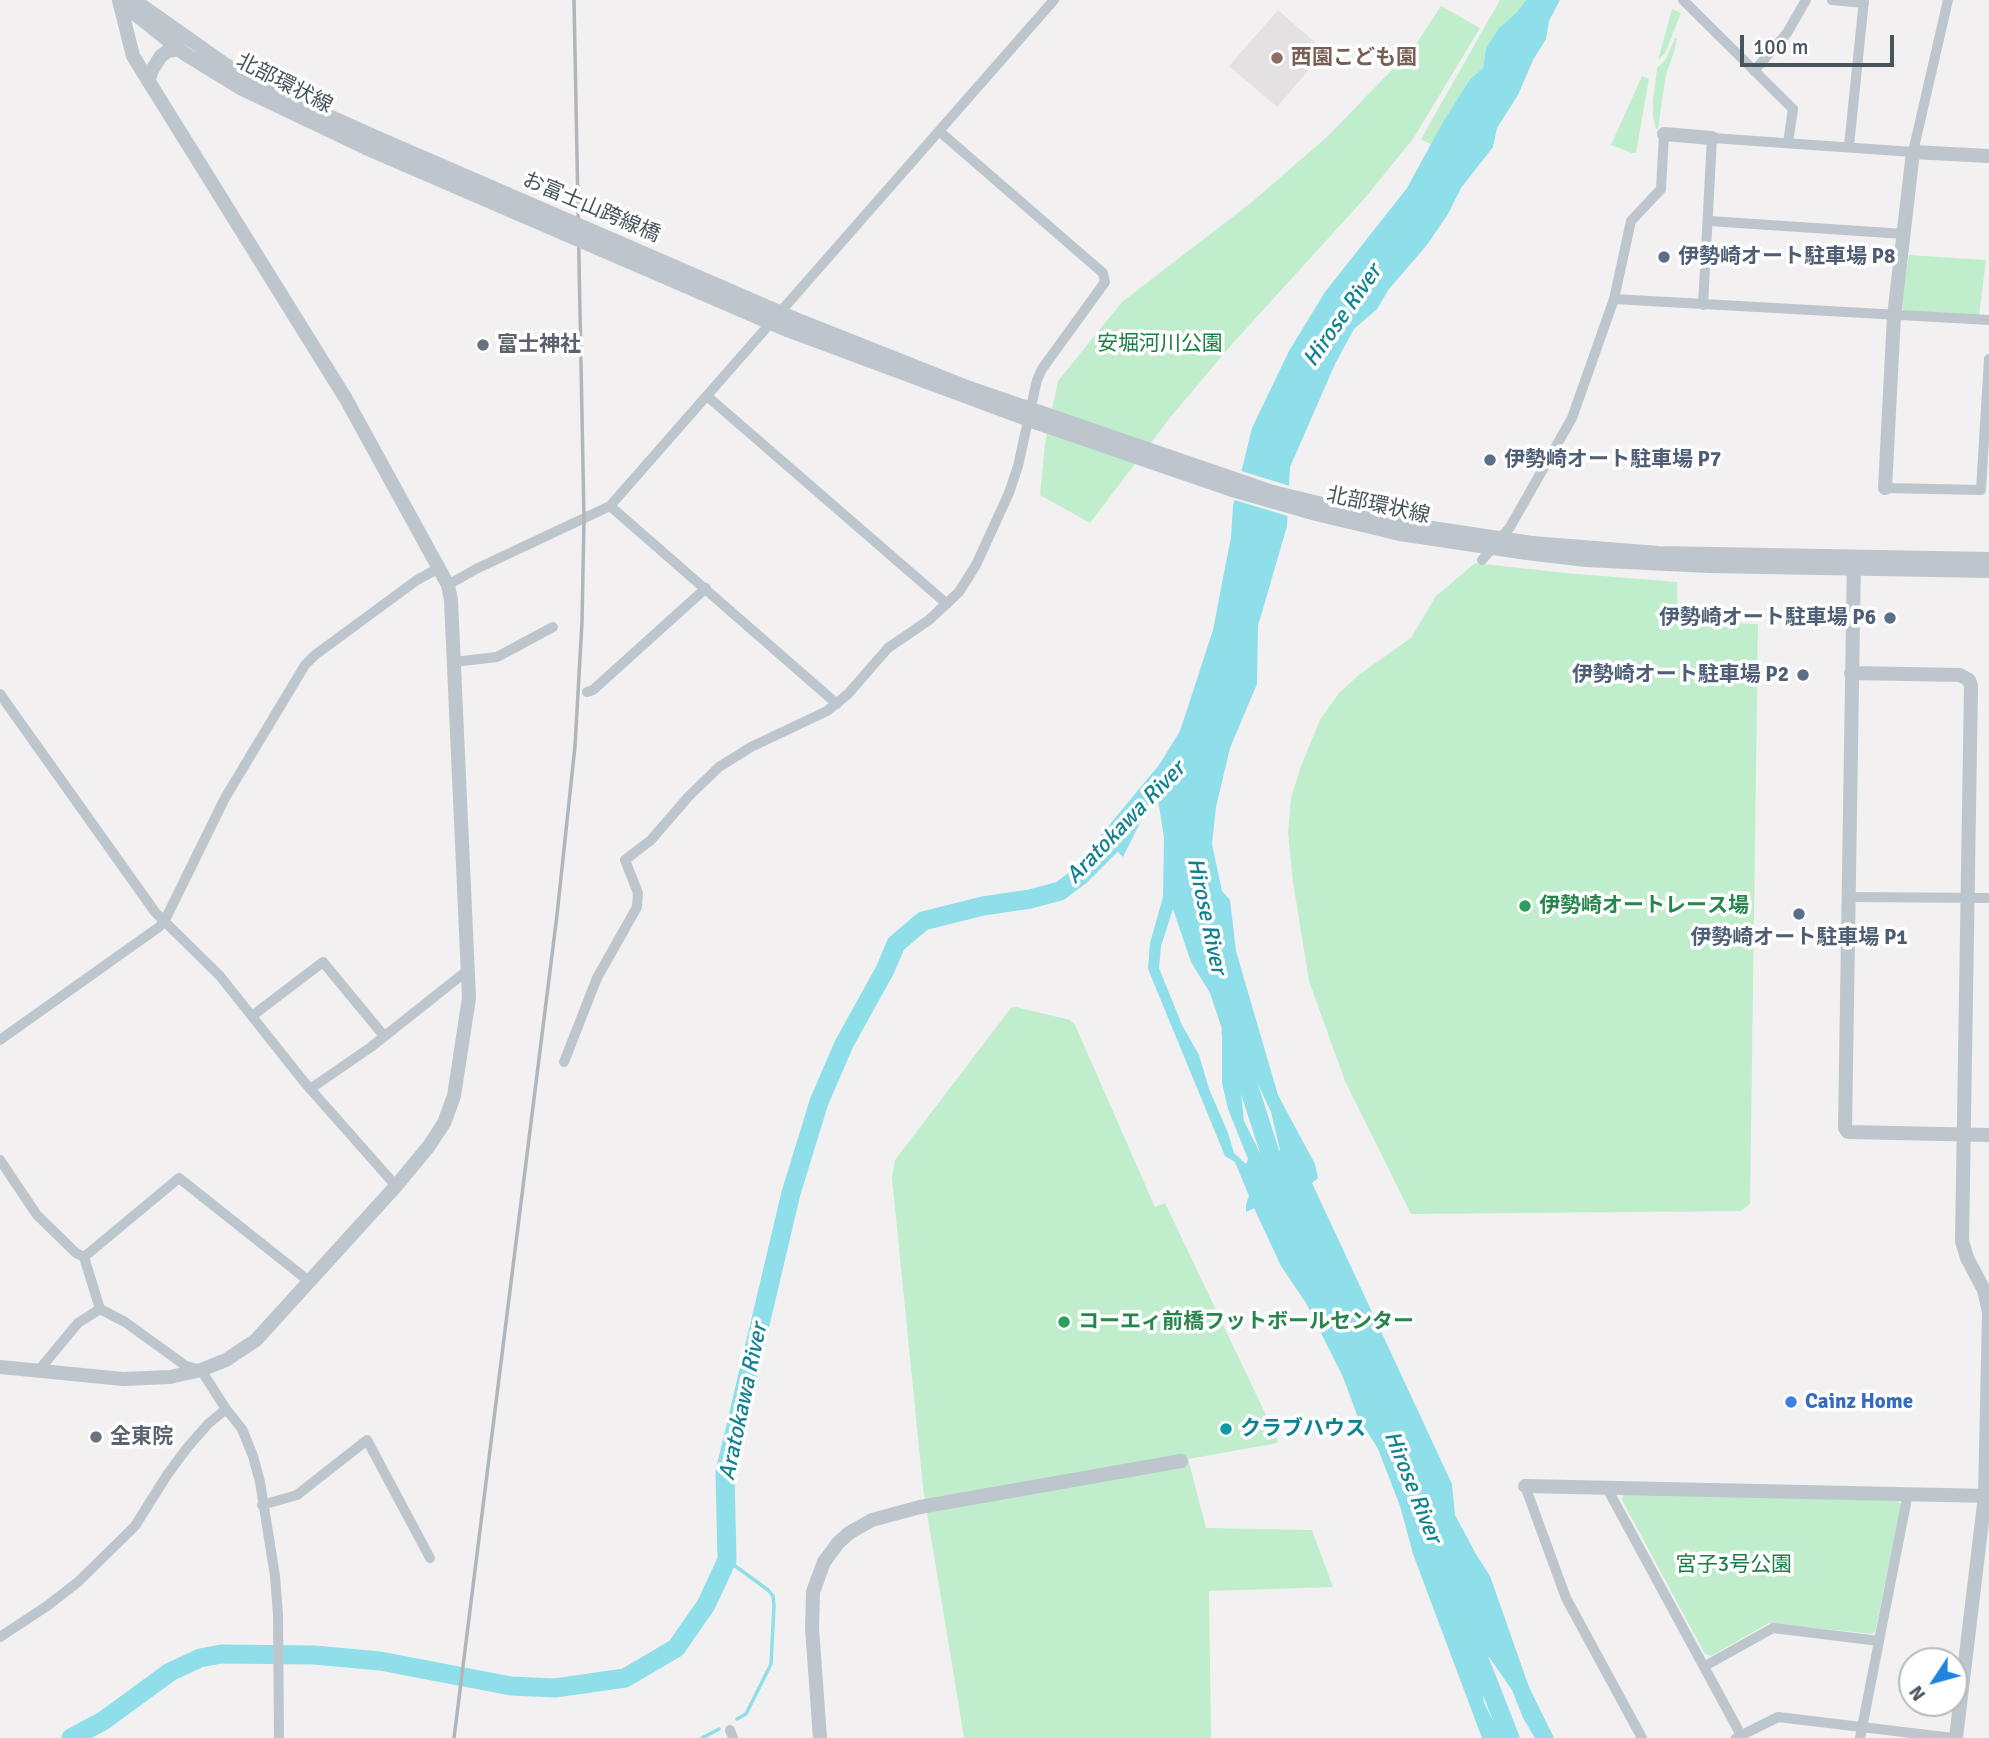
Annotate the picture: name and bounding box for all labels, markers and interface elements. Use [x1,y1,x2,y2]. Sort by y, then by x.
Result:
scale bar [1744,21,1898,65]
text: 100 m [1753,34,1808,60]
place label: 西園こども園 [1291,45,1417,71]
street label: 北部環状線 [232,49,336,119]
marker: 西園こども園 [1269,50,1285,66]
street label: お富士山跨線橋 [518,168,664,248]
place label: 伊勢崎オート駐車場 P8 [1678,244,1895,270]
marker: 伊勢崎オート駐車場 P8 [1656,249,1672,265]
water label: Hirose River [1298,260,1388,372]
park label: 安堀河川公園 [1097,331,1223,357]
place label: 富士神社 [497,332,581,358]
marker: 富士神社 [475,337,491,353]
place label: 伊勢崎オート駐車場 P7 [1504,447,1721,473]
marker: 伊勢崎オート駐車場 P7 [1482,452,1498,468]
street label: 北部環状線 [1324,483,1432,529]
place label: 伊勢崎オート駐車場 P6 [1659,605,1876,631]
marker: 伊勢崎オート駐車場 P6 [1882,610,1898,626]
place label: 伊勢崎オート駐車場 P2 [1572,662,1789,688]
marker: 伊勢崎オート駐車場 P2 [1795,667,1811,683]
water label: Aratokawa River [1061,756,1191,890]
water label: Hirose River [1180,855,1232,977]
place label: 伊勢崎オートレース場 [1539,893,1749,919]
marker: 伊勢崎オートレース場 [1517,898,1533,914]
marker: 伊勢崎オート駐車場 P1 [1791,906,1807,922]
place label: 伊勢崎オート駐車場 P1 [1690,925,1908,951]
place label: コーエィ前橋フットボールセンター [1078,1309,1414,1335]
marker: コーエィ前橋フットボールセンター [1056,1314,1072,1330]
water label: Aratokawa River [714,1321,774,1483]
place label: Cainz Home [1805,1389,1913,1415]
marker: Cainz Home [1783,1394,1799,1410]
place label: クラブハウス [1240,1416,1366,1442]
marker: クラブハウス [1218,1421,1234,1437]
place label: 全東院 [110,1424,173,1450]
water label: Hirose River [1377,1427,1447,1547]
marker: 全東院 [88,1429,104,1445]
park label: 宮子3号公園 [1676,1552,1792,1578]
north arrow [1898,1647,1968,1717]
text: N [1904,1681,1931,1706]

